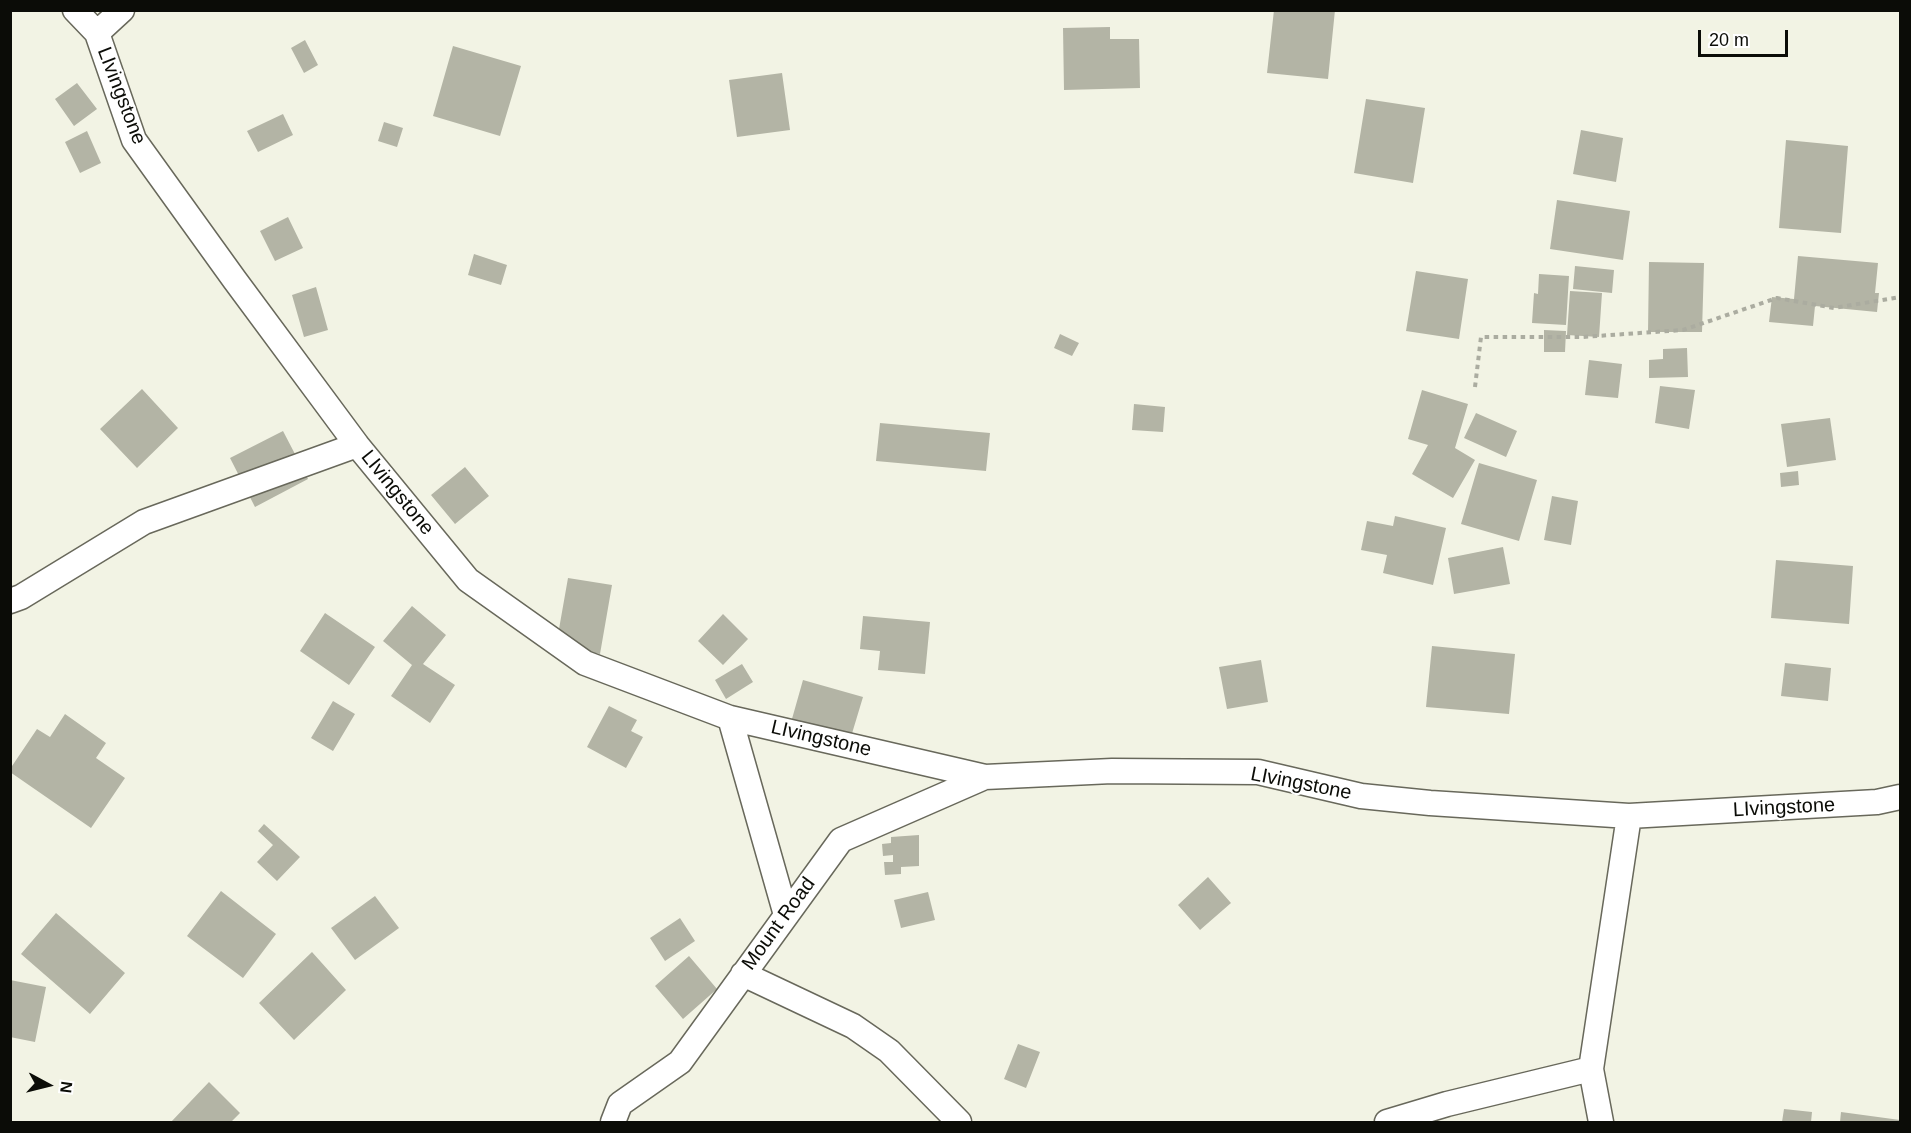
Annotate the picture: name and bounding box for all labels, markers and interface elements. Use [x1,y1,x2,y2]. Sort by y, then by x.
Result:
scale bar [1701,18,1791,56]
text: 20 m [1709,30,1749,50]
street label: LIvingstone [91,44,151,148]
street label: LIvingstone [355,446,439,540]
street label: LIvingstone [768,716,874,762]
street label: LIvingstone [1249,762,1353,806]
street label: LIvingstone [1732,793,1836,823]
street label: Mount Road [737,873,821,975]
north arrow [18,1055,78,1115]
text: N [57,1080,76,1094]

